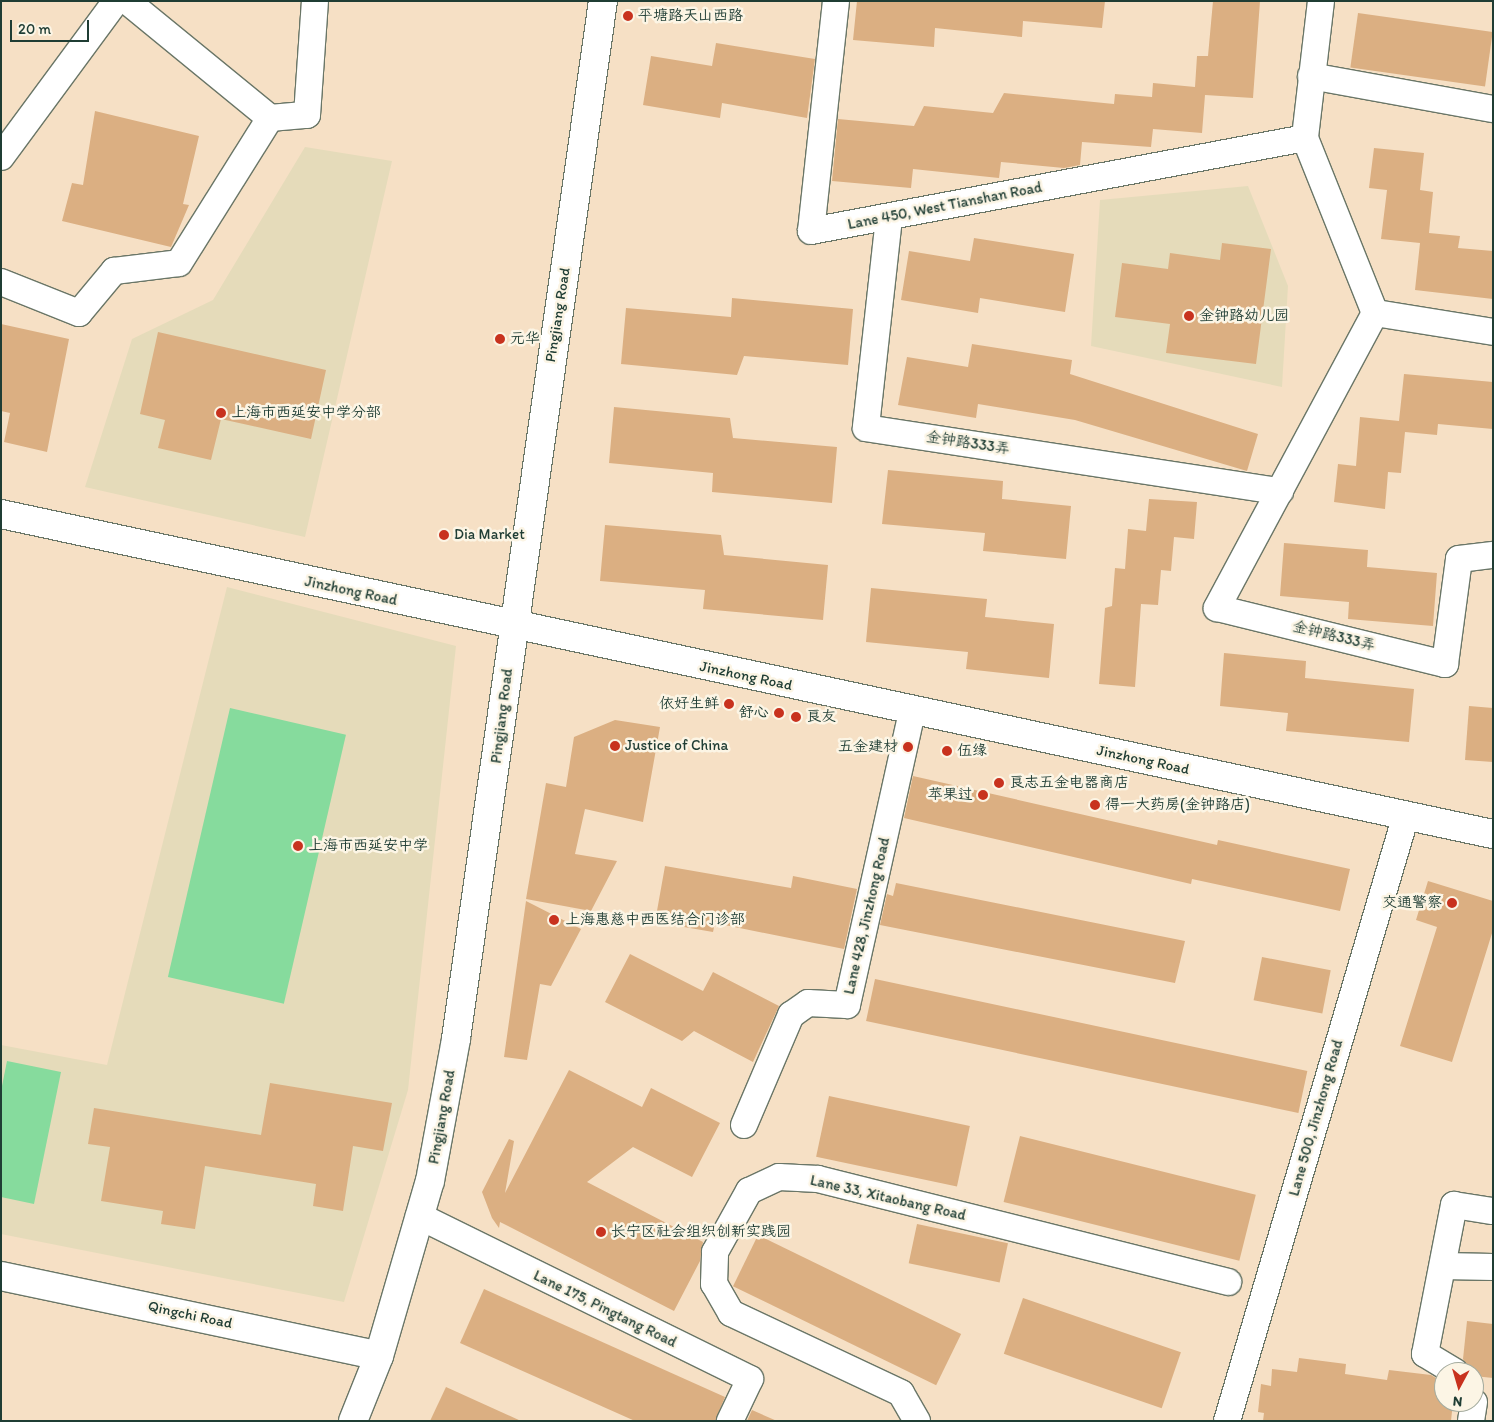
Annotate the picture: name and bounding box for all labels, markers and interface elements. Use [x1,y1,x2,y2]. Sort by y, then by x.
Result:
place label: 平塘路天山西路 [638,7,743,25]
scale bar [12,10,91,42]
marker: 平塘路天山西路 [622,10,634,22]
text: 20 m [18,20,51,38]
street label: Lane 450, West Tianshan Road [846,178,1044,234]
street label: Pingjiang Road [542,266,574,364]
place label: 金钟路幼儿园 [1199,307,1289,325]
marker: 金钟路幼儿园 [1183,310,1195,322]
place label: 元华 [510,330,540,348]
marker: 元华 [494,333,506,345]
place label: 上海市西延安中学分部 [231,404,381,422]
marker: 上海市西延安中学分部 [215,407,227,419]
street label: 金钟路333弄 [925,427,1011,459]
place label: Dia Market [454,526,524,544]
marker: Dia Market [438,529,450,541]
street label: Jinzhong Road [303,572,399,610]
street label: 金钟路333弄 [1291,617,1377,655]
street label: Jinzhong Road [698,657,794,695]
street label: Pingjiang Road [487,667,517,765]
place label: 依好生鲜 [659,695,719,713]
marker: 依好生鲜 [723,698,735,710]
place label: 舒心 [739,704,769,722]
marker: 舒心 [773,707,785,719]
place label: 良友 [806,708,836,726]
marker: 良友 [790,711,802,723]
place label: Justice of China [625,737,728,755]
place label: 五金建材 [838,738,898,756]
marker: Justice of China [609,740,621,752]
marker: 五金建材 [902,741,914,753]
street label: Jinzhong Road [1095,741,1191,779]
place label: 伍缘 [957,742,987,760]
marker: 伍缘 [941,745,953,757]
place label: 良志五金电器商店 [1009,774,1129,792]
marker: 良志五金电器商店 [993,777,1005,789]
place label: 苹果过 [928,786,973,804]
marker: 苹果过 [977,789,989,801]
place label: 得一大药房(金钟路店) [1105,796,1250,814]
marker: 得一大药房(金钟路店) [1089,799,1101,811]
street label: Lane 428, Jinzhong Road [840,836,894,996]
place label: 上海市西延安中学 [308,837,428,855]
marker: 上海市西延安中学 [292,840,304,852]
place label: 交通警察 [1382,894,1442,912]
marker: 交通警察 [1446,897,1458,909]
place label: 上海惠慈中西医结合门诊部 [565,911,745,929]
marker: 上海惠慈中西医结合门诊部 [547,913,561,927]
street label: Lane 500, Jinzhong Road [1285,1038,1347,1198]
street label: Pingjiang Road [425,1068,459,1166]
street label: Lane 33, Xitaobang Road [808,1171,968,1225]
place label: 长宁区社会组织创新实践园 [611,1223,791,1241]
marker: 长宁区社会组织创新实践园 [595,1226,607,1238]
street label: Lane 175, Pingtang Road [531,1267,679,1351]
street label: Qingchi Road [146,1297,234,1333]
north arrow [1434,1362,1484,1412]
text: N [1452,1392,1463,1410]

